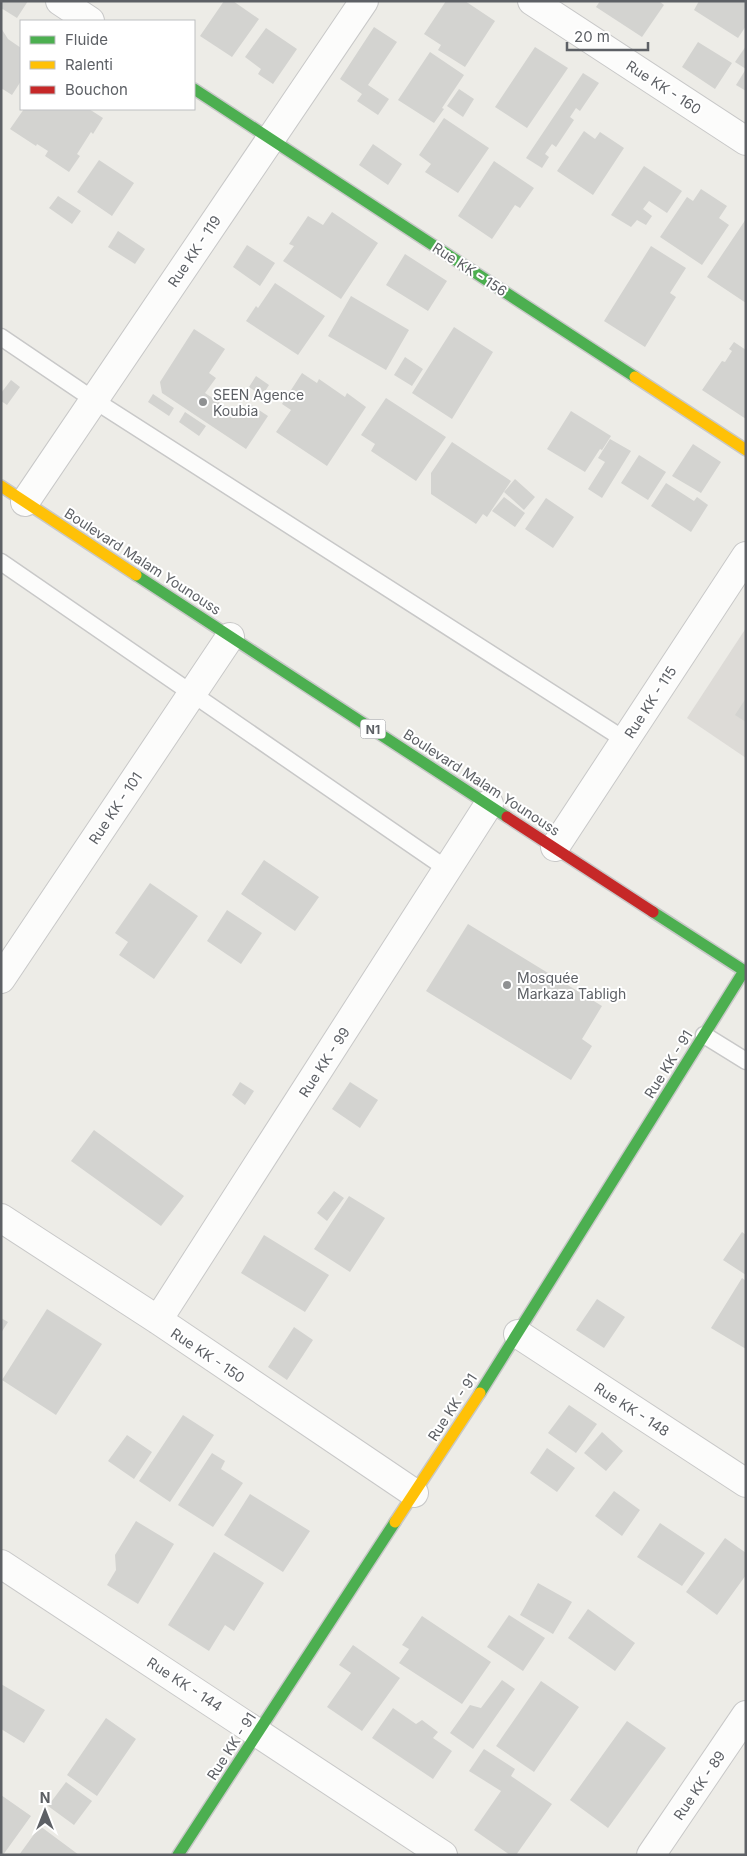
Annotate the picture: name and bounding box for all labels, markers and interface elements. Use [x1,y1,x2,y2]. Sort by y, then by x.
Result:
legend [20,20,195,110]
scale bar [567,20,648,52]
text: 20 m [574,27,610,46]
text: Fluide [65,30,108,49]
text: Ralenti [65,55,113,74]
street label: Rue KK - 160 [623,57,705,117]
text: Bouchon [65,80,128,99]
street label: Rue KK - 119 [164,212,224,290]
street label: Rue KK - 156 [430,239,510,299]
place label: SEEN Agence Koubia [213,386,304,419]
marker: SEEN Agence Koubia [197,396,209,408]
street label: Boulevard Malam Younouss [62,504,224,618]
street label: Rue KK - 115 [620,663,680,741]
road number: N1 [360,720,386,739]
street label: Boulevard Malam Younouss [401,725,563,839]
street label: Rue KK - 101 [85,769,145,847]
place label: Mosquée Markaza Tabligh [517,969,626,1002]
marker: Mosquée Markaza Tabligh [501,979,513,991]
street label: Rue KK - 99 [295,1024,353,1100]
street label: Rue KK - 91 [640,1027,696,1101]
street label: Rue KK - 150 [168,1324,248,1386]
street label: Rue KK - 91 [424,1370,480,1444]
street label: Rue KK - 148 [591,1378,673,1440]
street label: Rue KK - 144 [144,1653,226,1715]
street label: Rue KK - 91 [203,1709,259,1783]
street label: Rue KK - 89 [670,1747,728,1823]
north arrow [20,1786,70,1836]
text: N [40,1789,50,1806]

